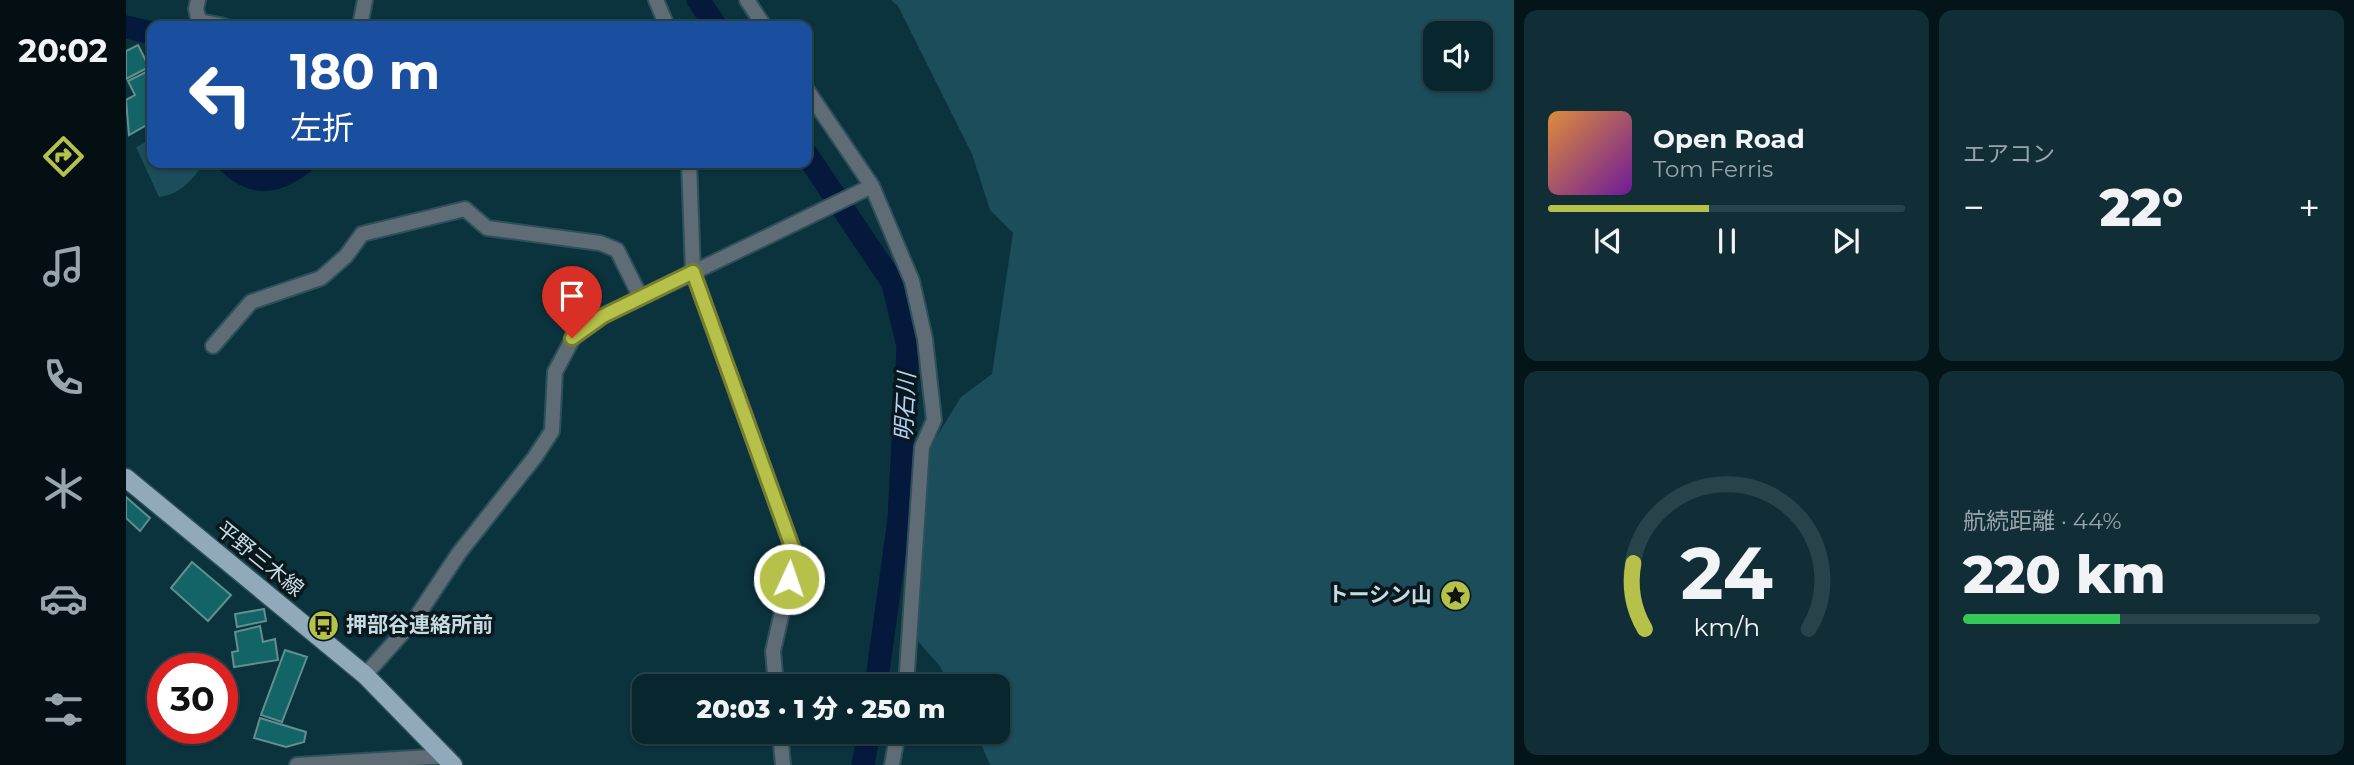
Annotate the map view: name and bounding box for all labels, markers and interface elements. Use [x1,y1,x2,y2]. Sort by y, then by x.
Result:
map controls [1423,21,1493,91]
button: sound [1423,21,1493,91]
text: 20:02 [18,31,108,70]
text: 180 m [290,42,440,101]
icon: left [175,49,266,140]
text: 左折 [290,108,354,147]
text: Open Road [1653,123,1805,155]
icon: directions [39,132,88,181]
text: エアコン [1963,140,2055,168]
text: Tom Ferris [1653,155,1773,183]
text: 22° [2100,176,2183,239]
text: − [1963,184,1985,231]
text: + [2298,184,2320,231]
icon: previous [1589,222,1627,260]
icon: pause [1708,222,1746,260]
icon: next [1827,222,1865,260]
icon: music [39,242,88,291]
pin [542,266,602,338]
icon: arrive [553,277,591,315]
icon: phone [39,353,88,402]
water label: 明石川 [889,369,921,442]
icon: climate [39,464,88,513]
text: 航続距離 · 44% [1963,507,2122,535]
street label: 平野三木線 [212,516,309,601]
text: 24 [1680,529,1773,617]
position arrow [752,542,826,616]
text: 220 km [1963,543,2166,606]
icon: car [39,574,88,623]
place icon: トーシン山 [1438,578,1472,612]
place label: トーシン山 [1327,582,1432,607]
bus stop icon: 押部谷連絡所前 [306,608,340,642]
place label: 押部谷連絡所前 [346,612,493,637]
text: km/h [1693,612,1760,642]
speed limit sign: 30 [147,653,238,744]
icon: filters [39,685,88,734]
text: 20:03 · 1 分 · 250 m [696,693,946,725]

